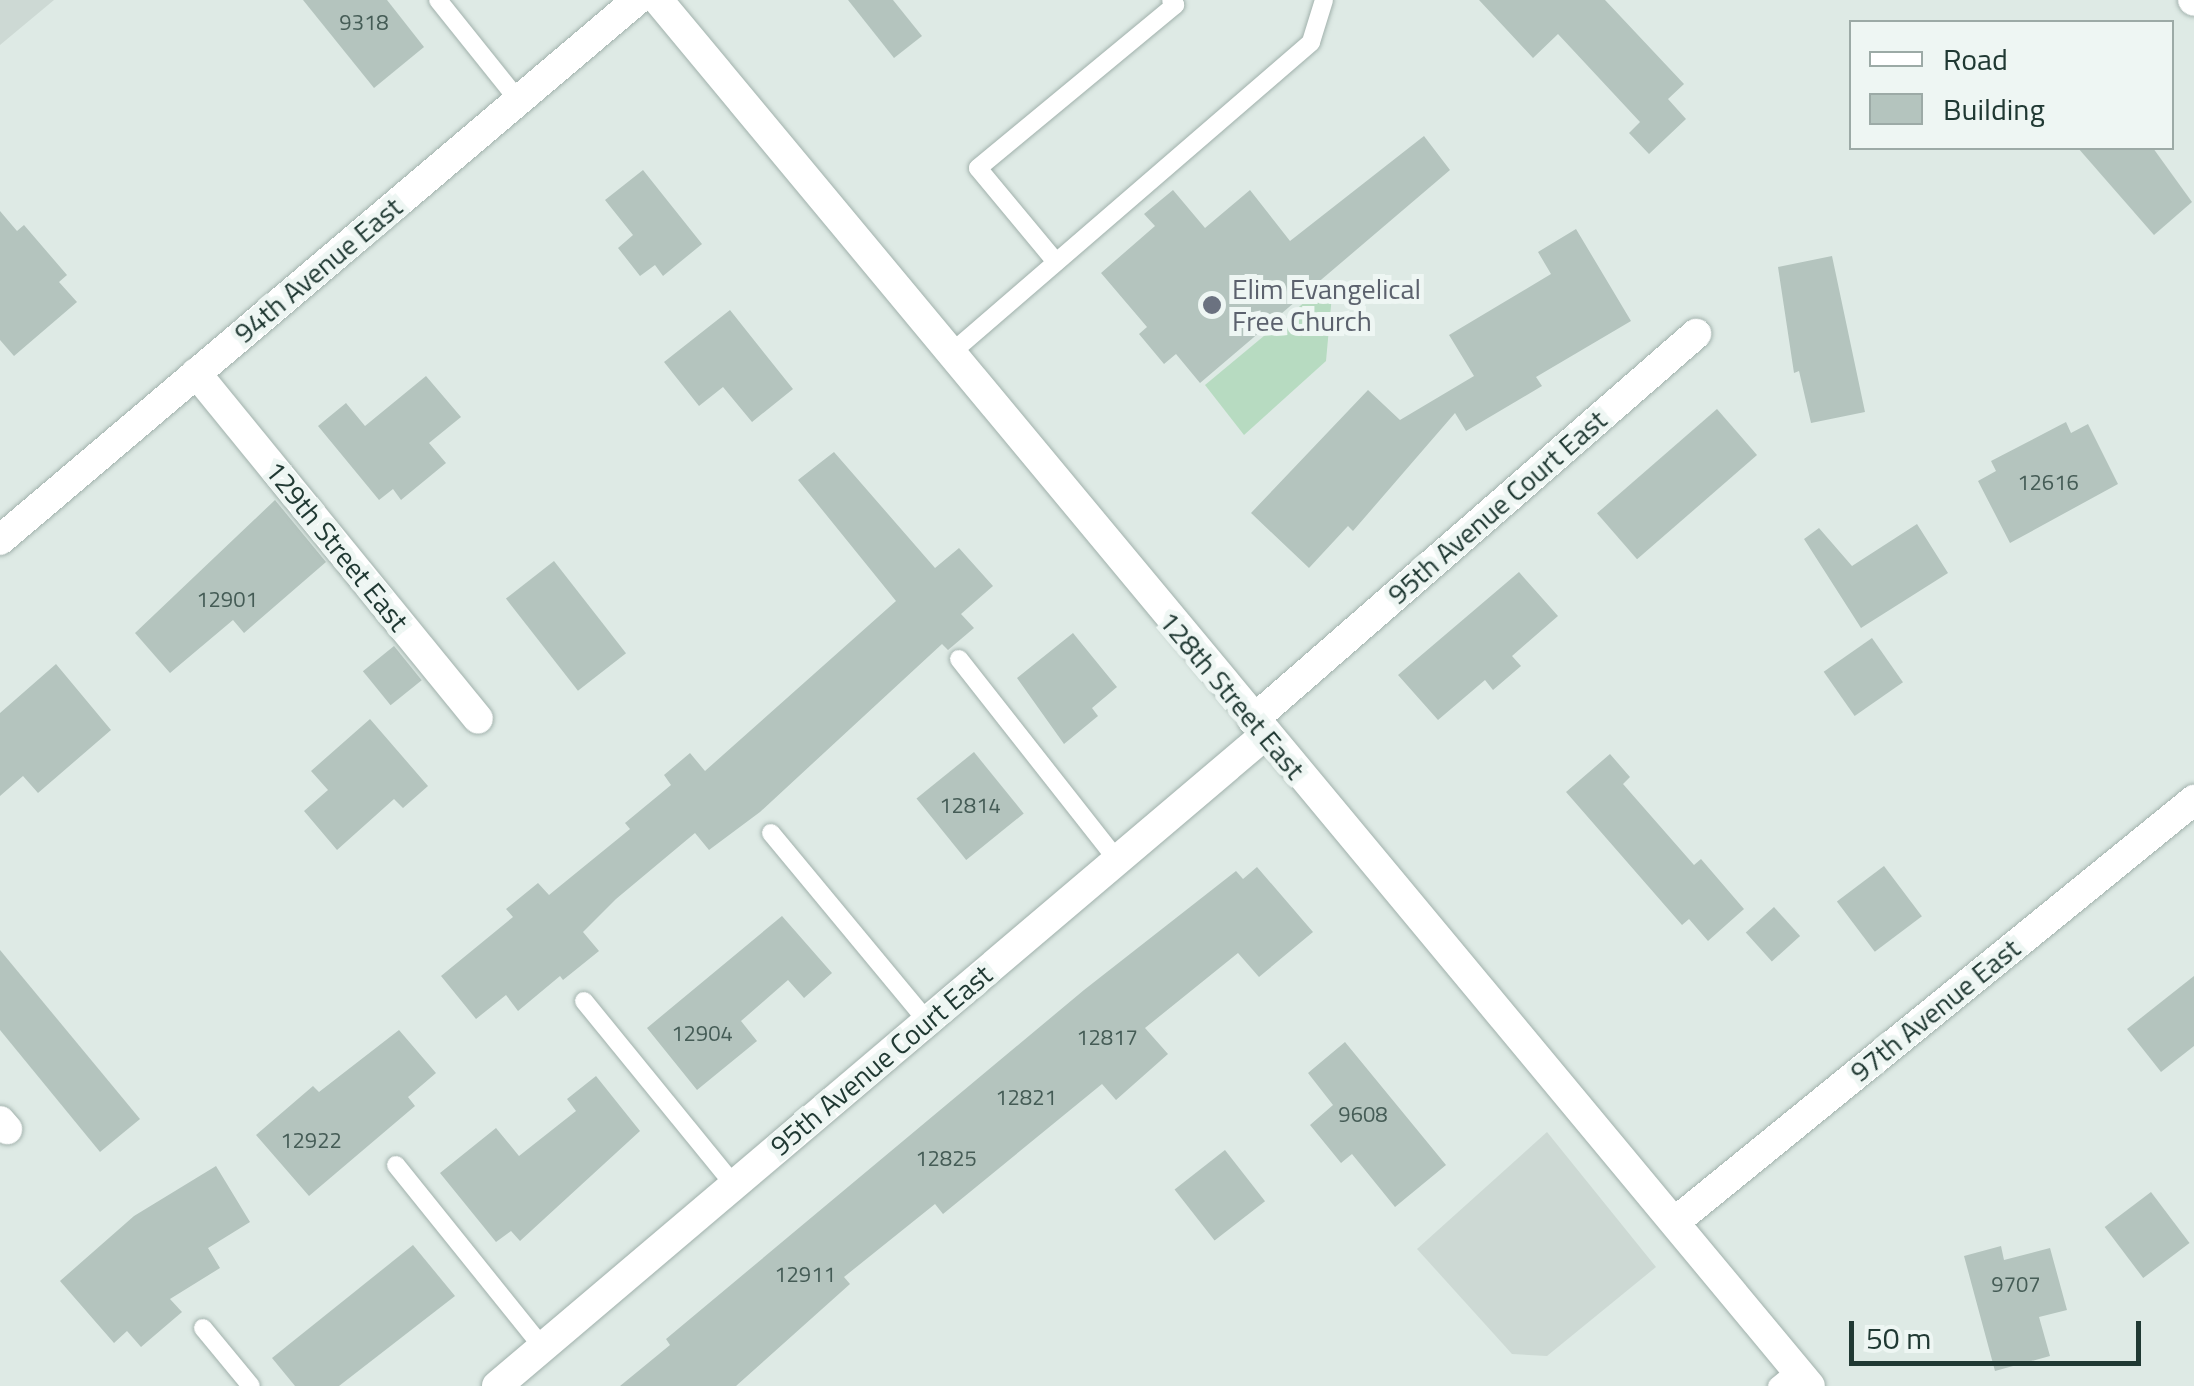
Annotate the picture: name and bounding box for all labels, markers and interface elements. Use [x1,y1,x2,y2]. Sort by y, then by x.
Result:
house number: 9318 [339,10,389,36]
legend [1849,20,2174,150]
text: Road [1943,36,2008,82]
text: Building [1943,86,2045,132]
street label: 94th Avenue East [227,190,409,350]
place label: Elim Evangelical Free Church [1232,272,1421,338]
marker: Elim Evangelical Free Church [1201,294,1223,316]
street label: 95th Avenue Court East [1381,403,1613,611]
street label: 129th Street East [258,454,416,638]
house number: 12616 [2017,470,2079,496]
house number: 12901 [196,587,258,613]
street label: 128th Street East [1152,604,1312,786]
house number: 12814 [939,793,1001,819]
street label: 97th Avenue East [1843,931,2027,1089]
street label: 95th Avenue Court East [763,958,999,1162]
house number: 12904 [671,1021,733,1047]
house number: 12817 [1076,1025,1138,1051]
house number: 12821 [995,1085,1057,1111]
house number: 9608 [1338,1102,1388,1128]
house number: 12922 [280,1128,342,1154]
house number: 12825 [915,1146,977,1172]
house number: 12911 [774,1262,836,1288]
house number: 9707 [1991,1272,2041,1298]
scale bar [1854,1301,2146,1363]
text: 50 m [1866,1315,1931,1361]

